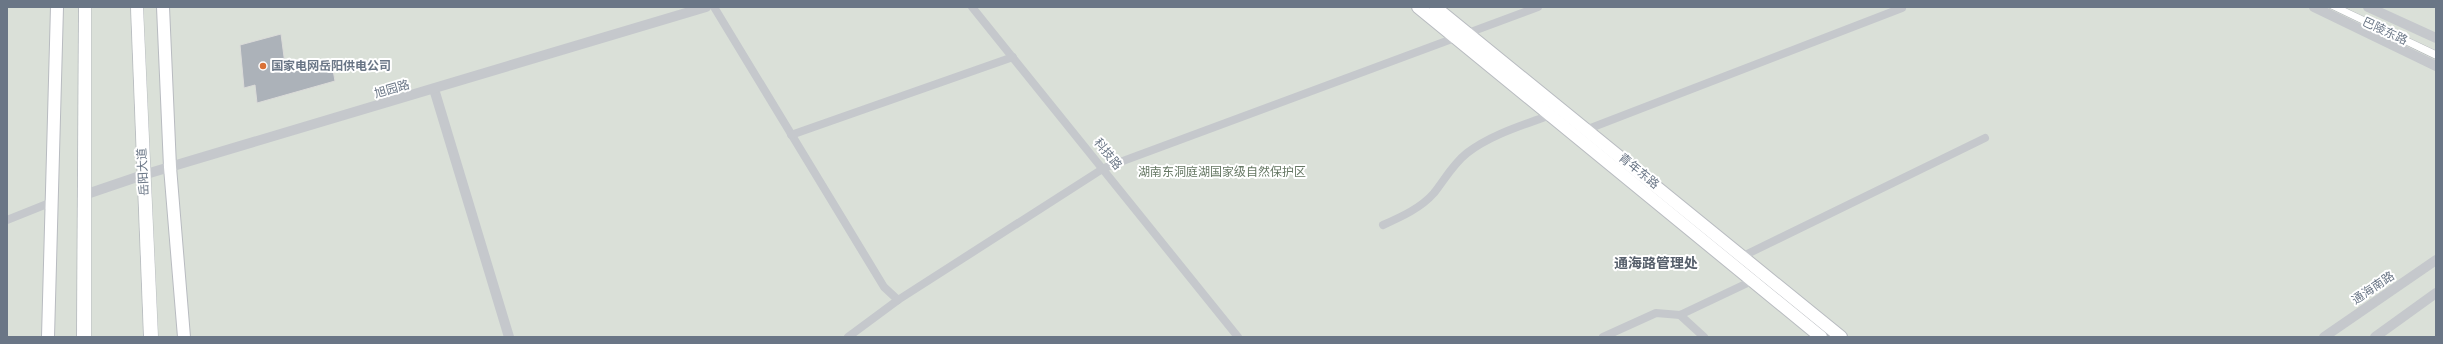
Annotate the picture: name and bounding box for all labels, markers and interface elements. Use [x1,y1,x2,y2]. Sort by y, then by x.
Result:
street label: 巴陵东路 [2360,14,2410,48]
place label: 国家电网岳阳供电公司 [271,58,391,74]
marker: 国家电网岳阳供电公司 [258,61,268,71]
street label: 旭园路 [372,76,412,102]
street label: 科技路 [1090,135,1126,173]
street label: 岳阳大道 [134,148,152,196]
street label: 青年东路 [1615,150,1663,192]
park label: 湖南东洞庭湖国家级自然保护区 [1138,164,1306,180]
district label: 通海路管理处 [1614,254,1698,272]
street label: 通海南路 [2349,268,2397,308]

